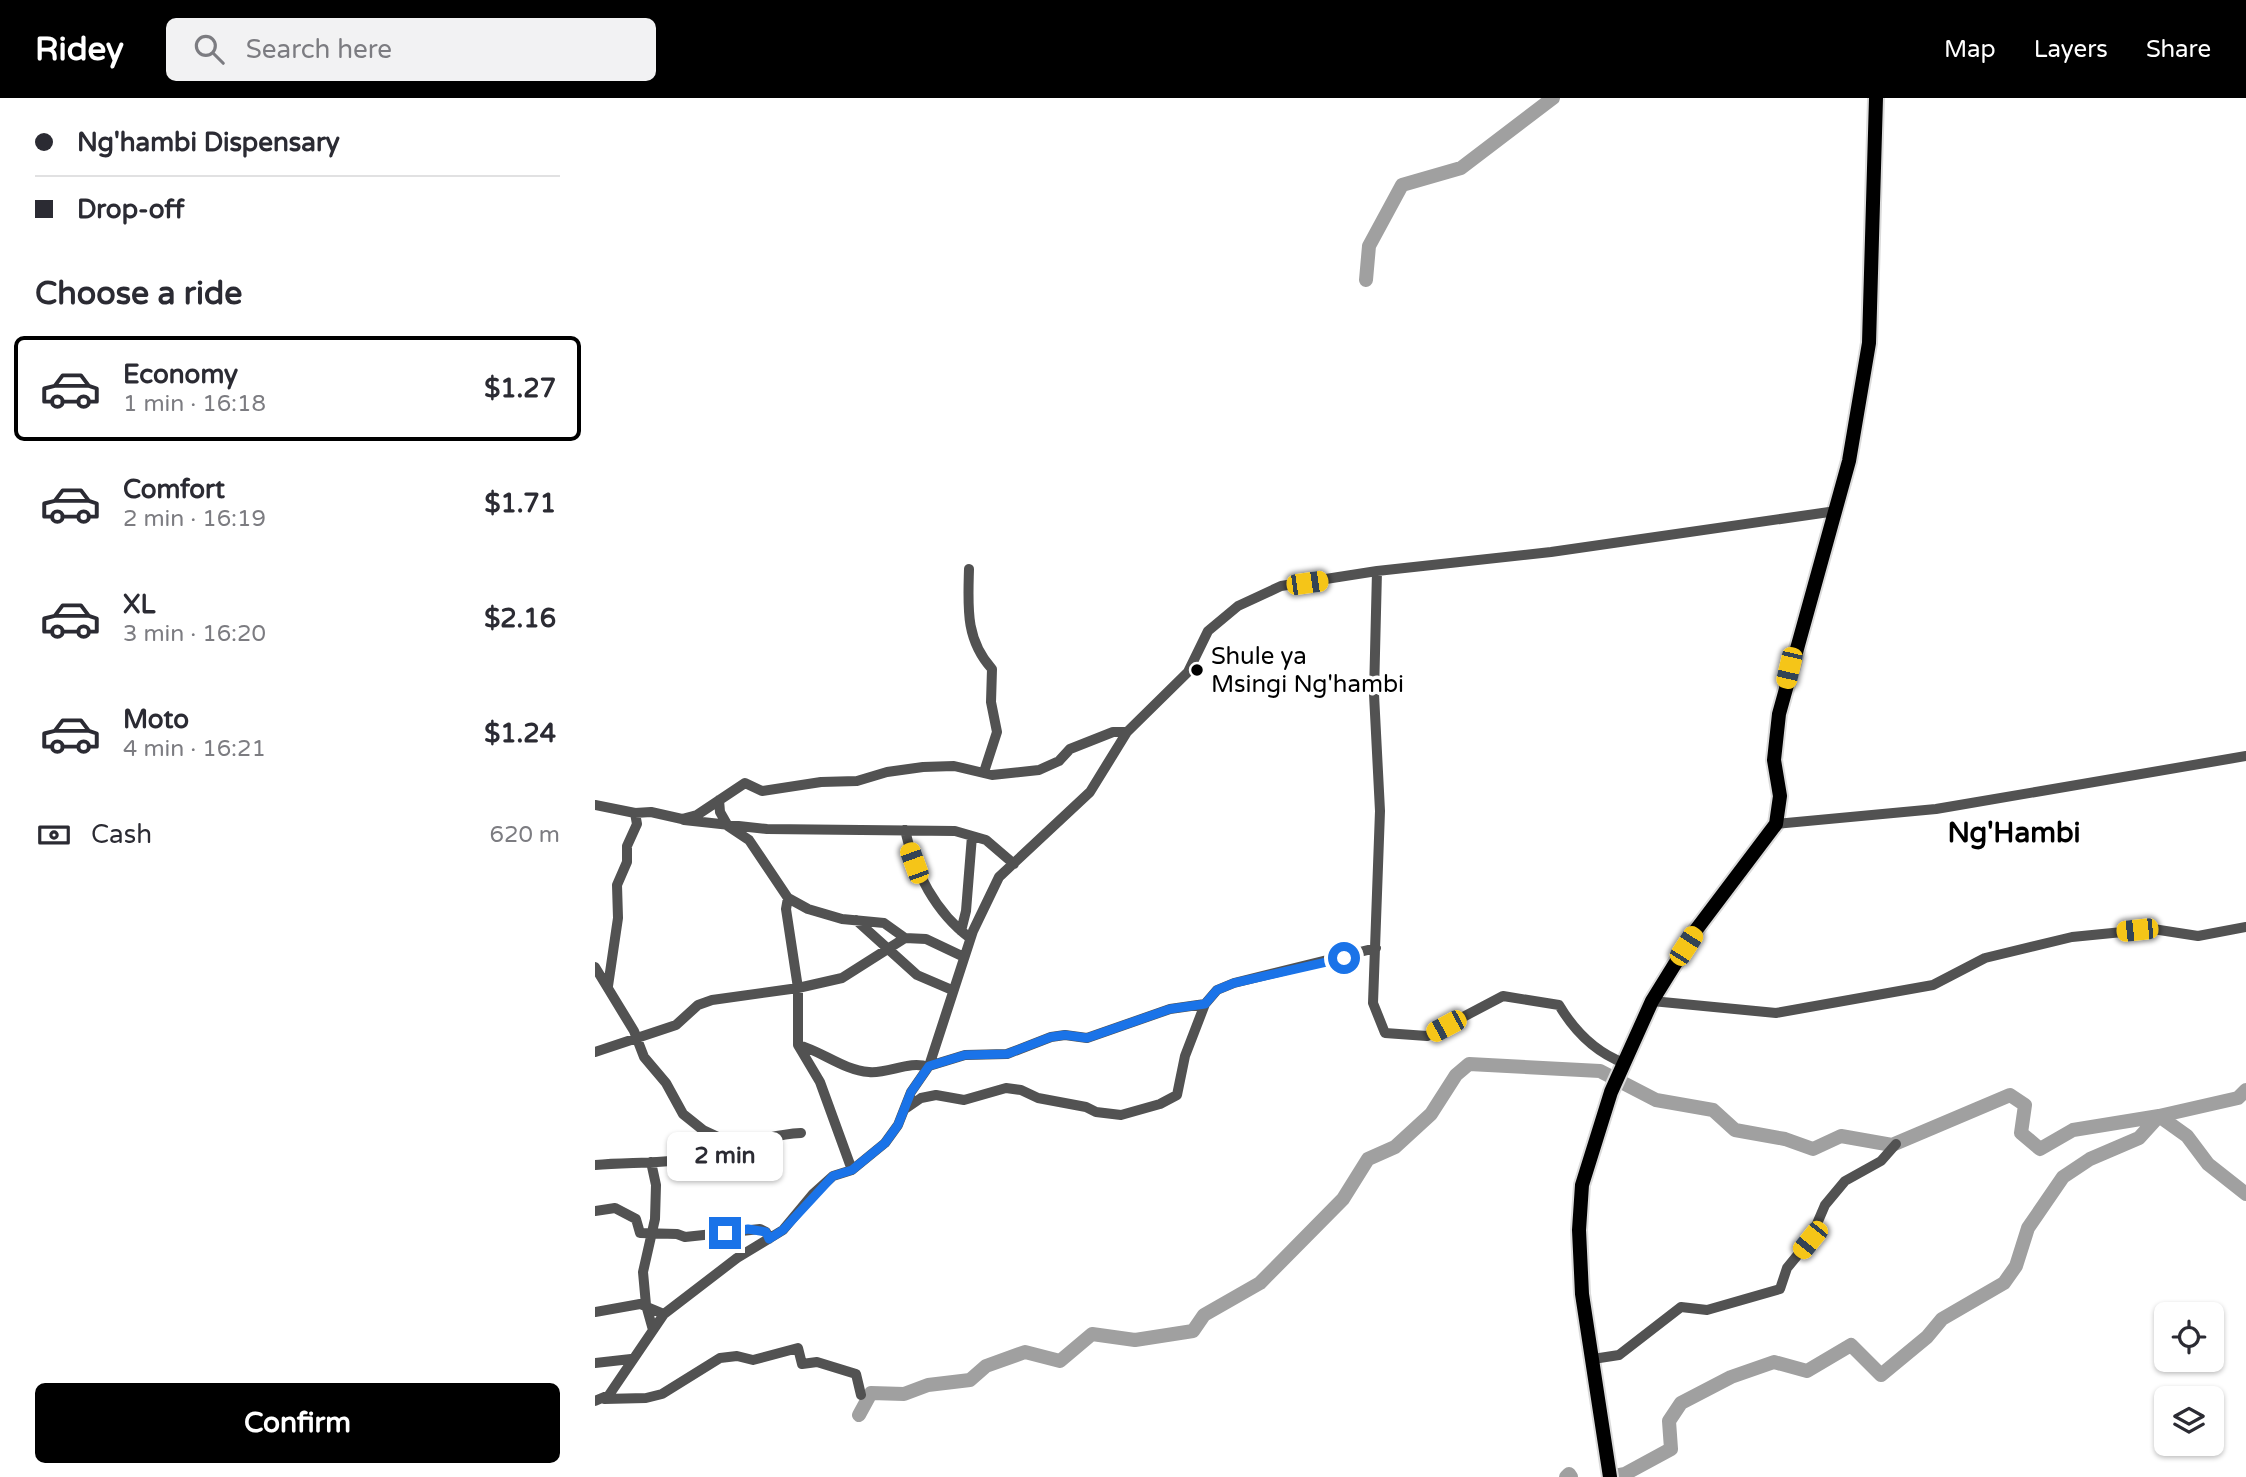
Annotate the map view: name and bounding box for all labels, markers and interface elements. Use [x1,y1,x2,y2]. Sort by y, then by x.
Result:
search box [166,18,656,81]
text: Ridey [35,30,124,69]
icon: search [190,30,228,68]
text: Search here [246,34,392,65]
text: Map [1944,35,1996,64]
text: Layers [2034,35,2108,64]
text: Share [2146,35,2211,64]
text: Ng'hambi Dispensary [77,127,340,158]
text: Drop-off [77,194,184,225]
text: Choose a ride [35,275,242,313]
icon: car [39,357,102,420]
text: Economy [123,359,238,390]
text: $1.27 [484,373,556,404]
text: 1 min · 16:18 [123,390,266,418]
icon: car [39,472,102,535]
text: Comfort [123,474,225,505]
text: $1.71 [484,488,556,519]
text: 2 min · 16:19 [123,505,266,533]
car [1285,570,1330,596]
icon: car [39,587,102,650]
text: XL [123,589,155,620]
text: $2.16 [484,603,556,634]
text: 3 min · 16:20 [123,620,266,648]
place label: Shule ya Msingi Ng'hambi [1211,642,1404,699]
car [1775,645,1804,691]
marker: Shule ya Msingi Ng'hambi [1189,662,1205,678]
icon: car [39,702,102,765]
text: Moto [123,704,189,735]
text: $1.24 [484,718,556,749]
text: 4 min · 16:21 [123,735,266,763]
icon: cash [35,816,73,854]
district label: Ng'Hambi [1947,816,2081,850]
text: Cash [91,819,152,850]
text: 620 m [490,821,560,849]
car [897,840,932,886]
car [2116,917,2159,943]
car [1666,923,1707,969]
route start [1328,942,1360,974]
car [1423,1007,1470,1045]
callout: 2 min [667,1132,783,1180]
text: 2 min [694,1142,756,1170]
route end [709,1217,741,1249]
car [1789,1217,1832,1263]
map controls [2154,1302,2224,1456]
button: locate [2154,1302,2224,1372]
button: Confirm [35,1383,560,1463]
button: layers [2154,1386,2224,1456]

